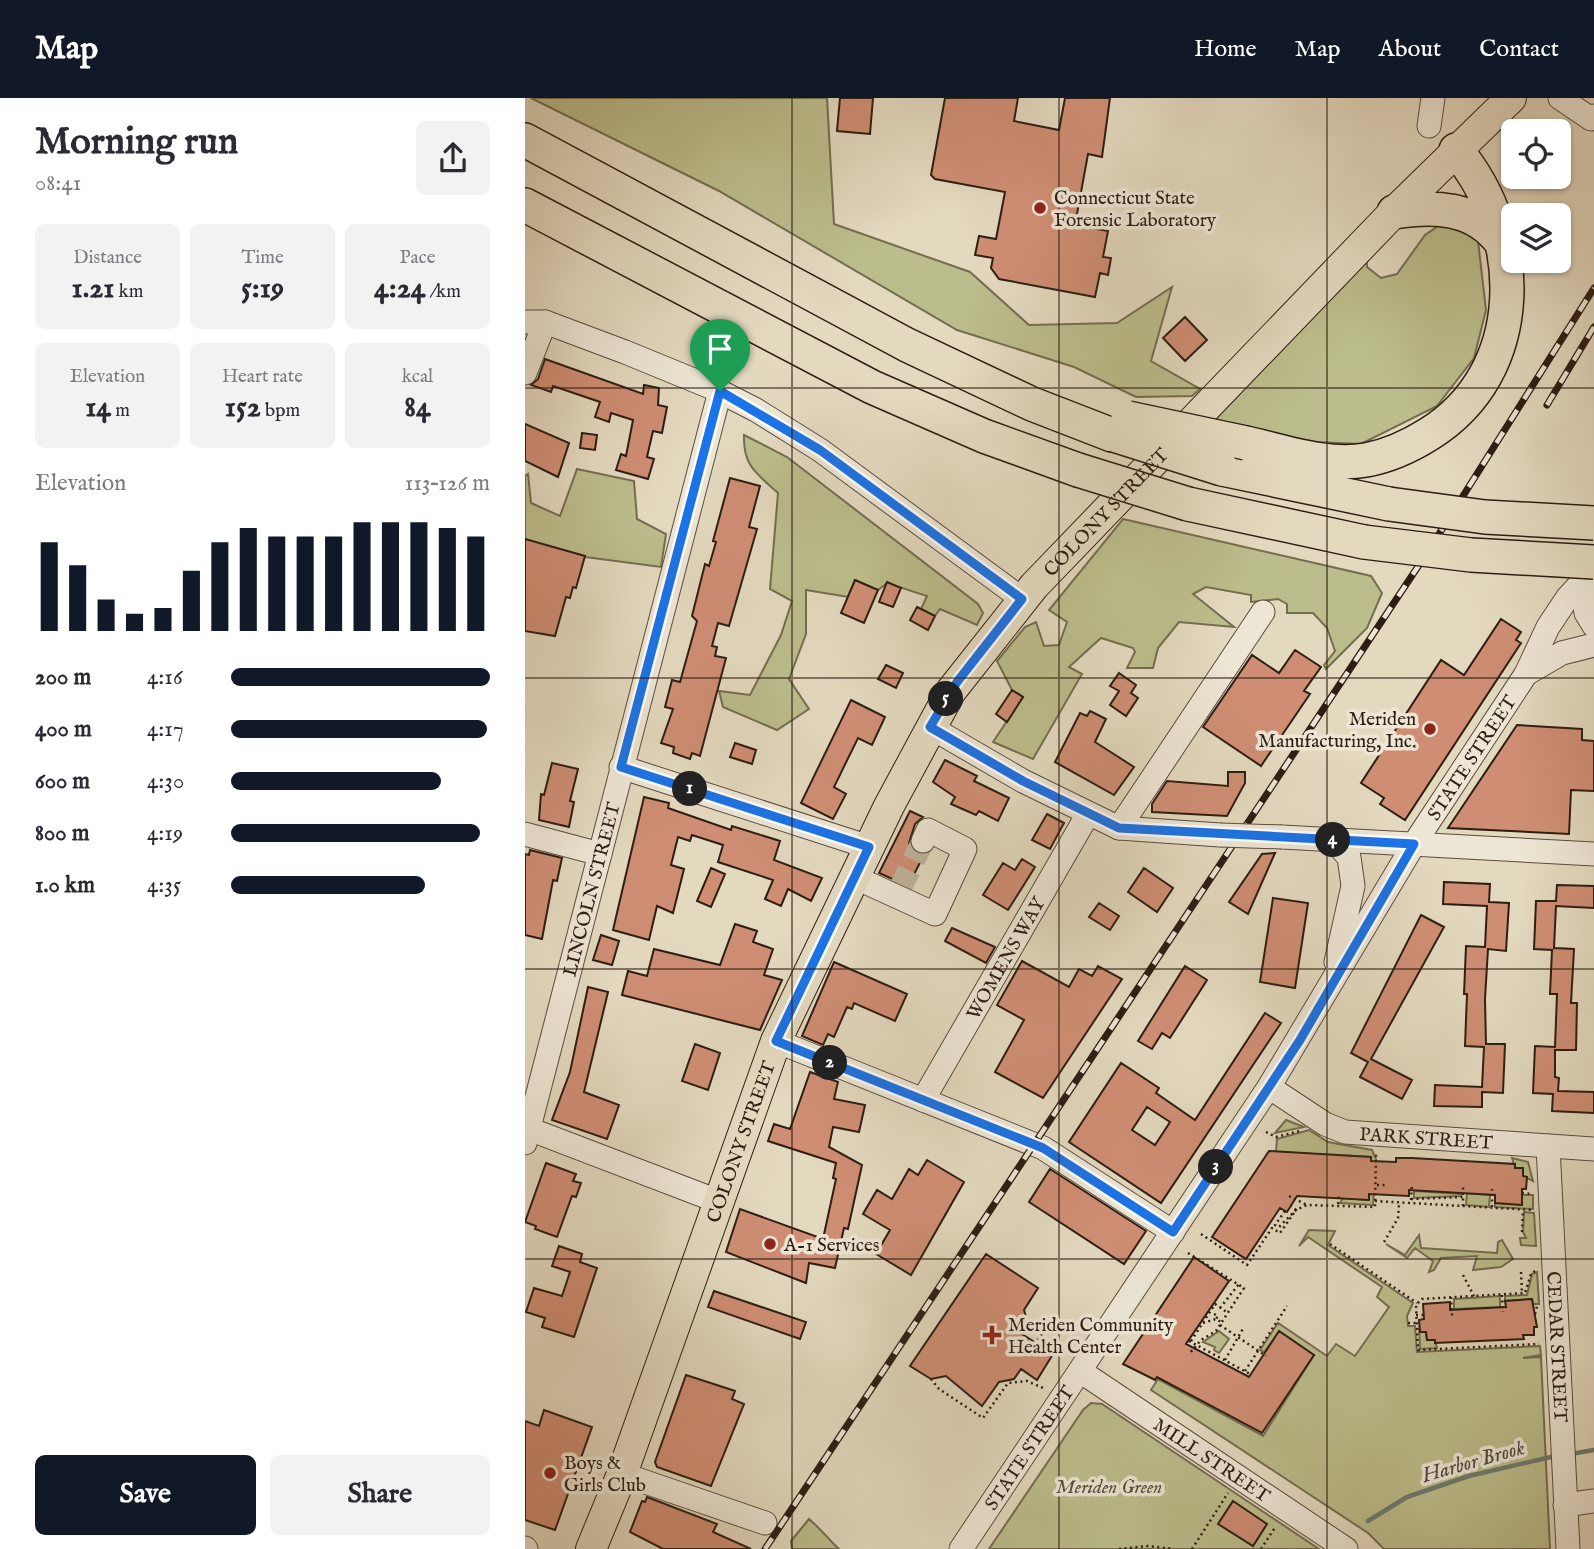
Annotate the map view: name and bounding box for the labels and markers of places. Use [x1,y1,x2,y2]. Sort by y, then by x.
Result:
place label: Connecticut State Forensic Laboratory [1054,187,1217,233]
marker: Connecticut State Forensic Laboratory [1032,200,1048,216]
pin [690,319,750,391]
pin: 5 [929,682,963,716]
place label: Meriden Manufacturing, Inc. [1258,708,1416,754]
marker: Meriden Manufacturing, Inc. [1422,721,1438,737]
pin: 1 [673,772,707,806]
pin: 4 [1315,822,1351,858]
pin: 2 [813,1046,847,1080]
pin: 3 [1199,1150,1233,1184]
place label: A-1 Services [783,1234,879,1258]
marker: A-1 Services [762,1236,778,1252]
place label: Meriden Community Health Center [1008,1314,1174,1360]
marker: Meriden Community Health Center [982,1325,1002,1345]
place label: Boys & Girls Club [564,1452,646,1498]
marker: Boys & Girls Club [542,1465,558,1481]

